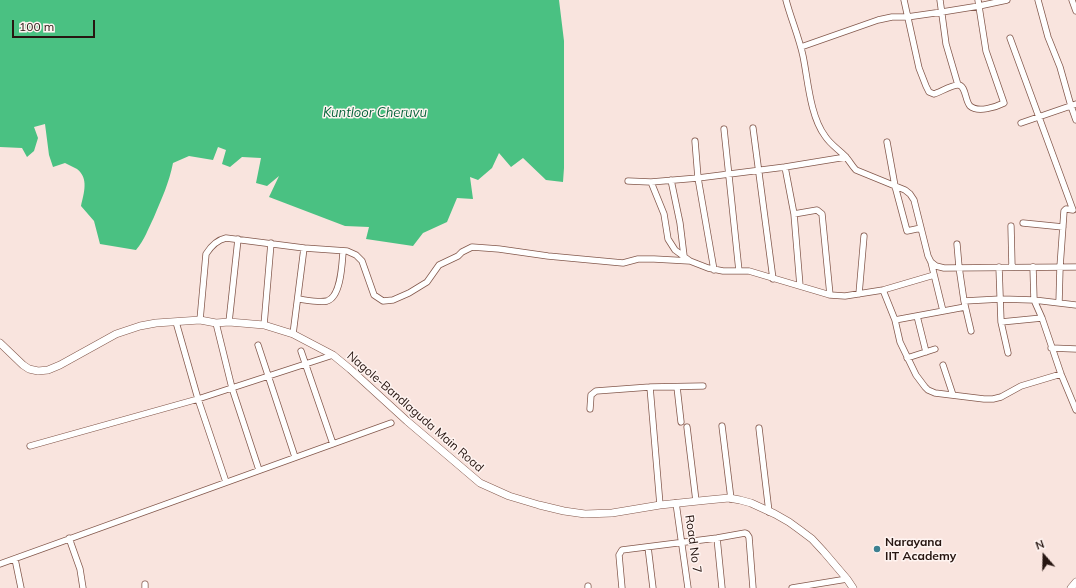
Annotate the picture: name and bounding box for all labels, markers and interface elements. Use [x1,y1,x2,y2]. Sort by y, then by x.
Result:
scale bar [14,12,97,38]
text: 100 m [19,19,54,34]
water label: Kuntloor Cheruvu [323,105,427,121]
street label: Nagole-Bandlaguda Main Road [344,349,486,475]
street label: Road No 7 [682,514,704,574]
place label: Narayana IIT Academy [885,535,956,563]
north arrow [1024,536,1064,576]
text: N [1034,537,1046,553]
marker: Narayana IIT Academy [872,544,882,554]

